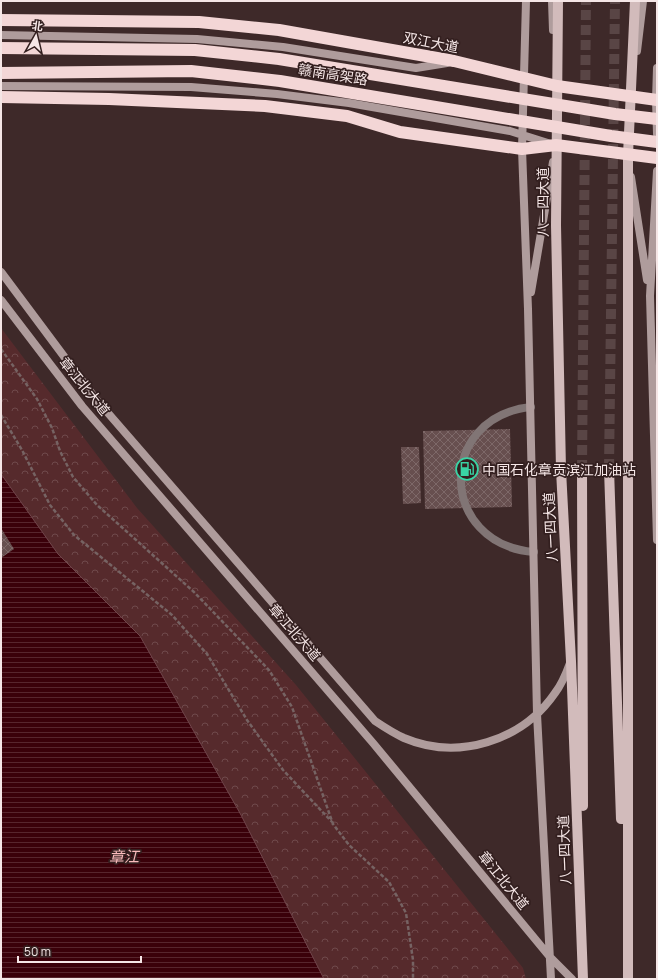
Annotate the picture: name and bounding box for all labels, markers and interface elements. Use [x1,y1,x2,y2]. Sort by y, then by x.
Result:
north arrow [16,16,56,56]
text: 北 [31,17,44,34]
street label: 双江大道 [402,27,460,57]
street label: 赣南高架路 [297,59,369,89]
street label: 八一四大道 [533,167,552,237]
street label: 章江北大道 [56,353,114,419]
fuel station icon: 中国石化章贡滨江加油站 [454,456,480,482]
place label: 中国石化章贡滨江加油站 [482,460,636,479]
street label: 八一四大道 [539,492,561,562]
street label: 章江北大道 [265,599,325,665]
street label: 八一四大道 [553,815,575,885]
water label: 章江 [109,846,141,867]
street label: 章江北大道 [475,847,533,913]
scale bar [18,938,141,964]
text: 50 m [24,943,51,960]

